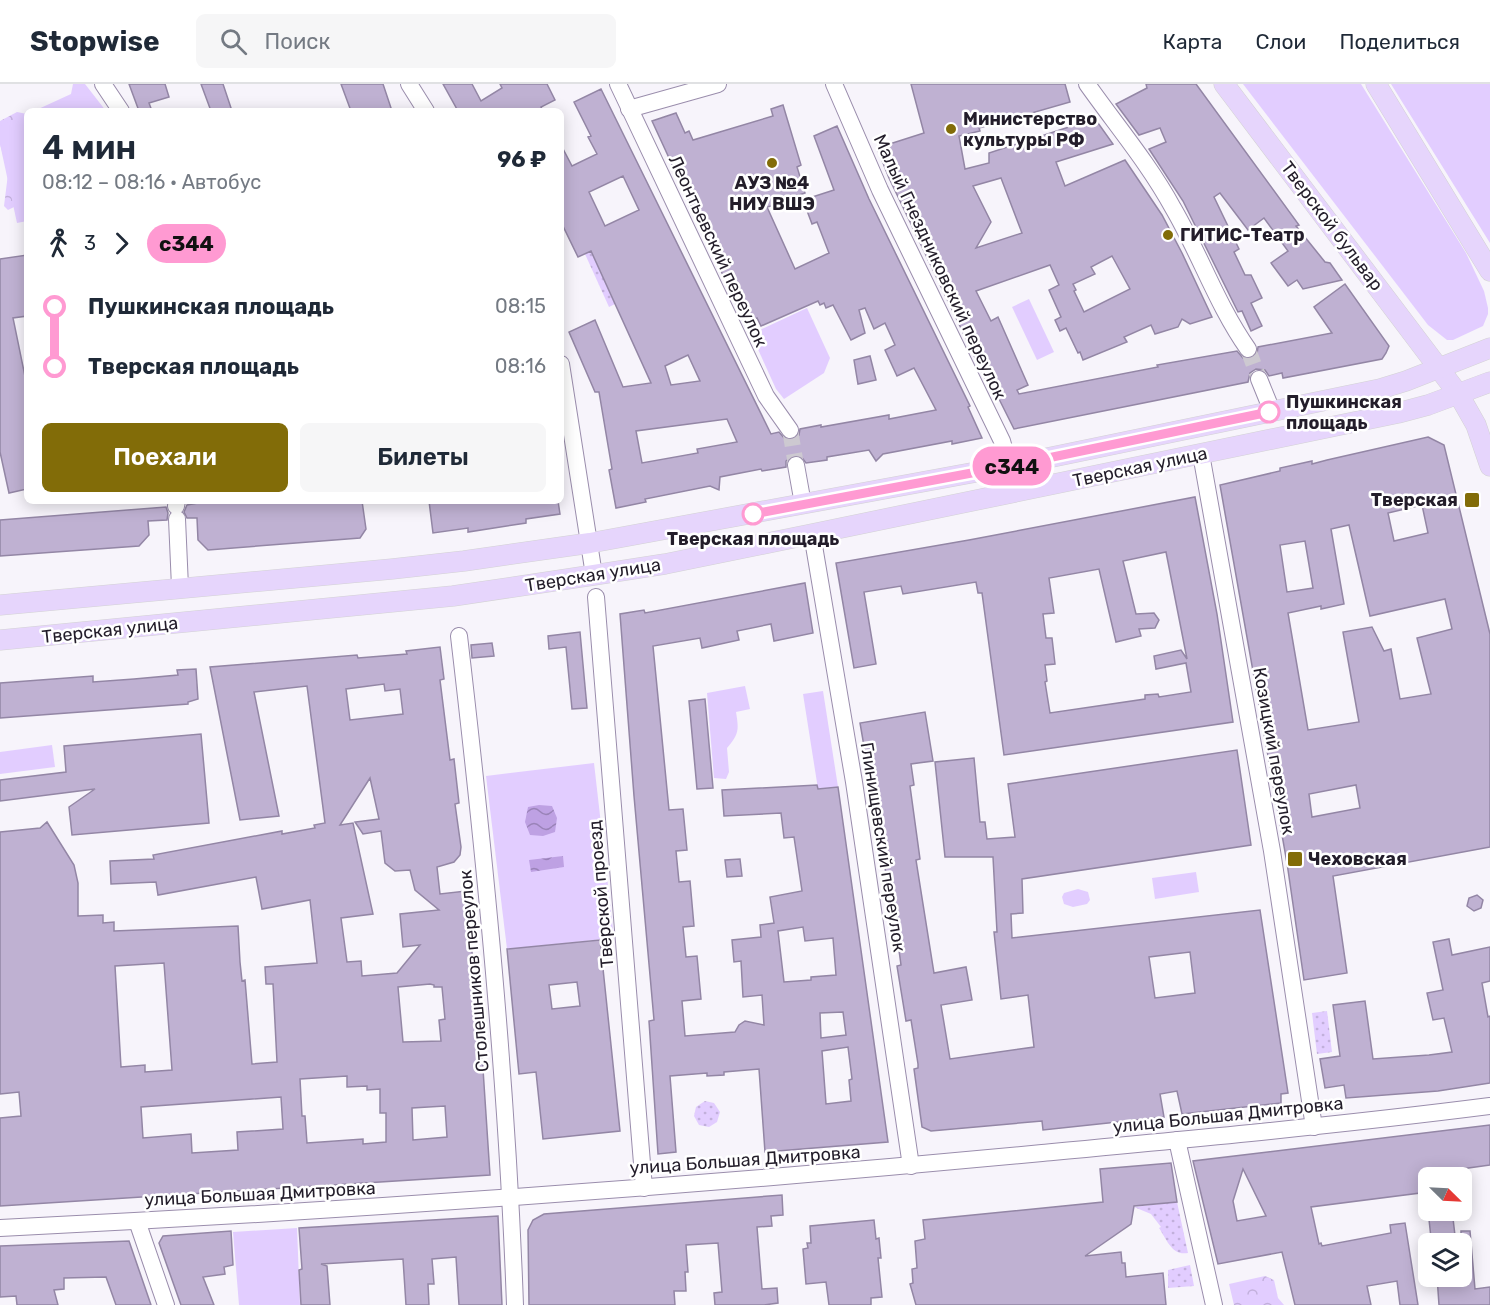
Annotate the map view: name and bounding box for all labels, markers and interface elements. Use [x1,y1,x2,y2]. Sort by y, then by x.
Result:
search box [196,14,616,68]
text: Stopwise [30,25,160,58]
icon: search [217,25,250,58]
text: Поиск [265,28,330,55]
text: Карта [1162,29,1222,54]
text: Слои [1255,29,1306,54]
text: Поделиться [1339,29,1460,54]
place label: Министерство культуры РФ [963,108,1097,151]
marker: Министерство культуры РФ [944,122,958,136]
text: 4 мин [42,128,136,167]
street label: Малый Гнездниковский переулок [869,131,1011,403]
text: 96 ₽ [497,146,546,173]
street label: Леонтьевский переулок [664,152,772,351]
marker: АУЗ №4 НИУ ВШЭ [765,156,779,170]
street label: Тверской бульвар [1276,157,1388,295]
text: 08:12 – 08:16 · Автобус [42,170,261,194]
place label: АУЗ №4 НИУ ВШЭ [729,172,815,215]
place label: ГИТИС-Театр [1180,224,1305,246]
icon: walk [42,227,75,260]
icon: forward [105,227,138,260]
marker: ГИТИС-Театр [1161,228,1175,242]
text: 3 [84,231,96,255]
text: с344 [159,231,214,256]
text: Пушкинская площадь [88,293,334,320]
text: 08:15 [495,294,546,318]
text: Тверская площадь [88,353,299,380]
text: 08:16 [495,354,546,378]
place label: Пушкинская площадь [1286,391,1402,434]
marker: Пушкинская площадь [1258,401,1280,423]
button: Поехали [42,423,288,492]
button: Билеты [300,423,546,492]
street label: Тверская улица [1071,442,1209,492]
line badge: с344 [970,446,1054,485]
text: с344 [985,454,1039,479]
place label: Тверская [1371,489,1458,511]
marker: Тверская [1463,491,1481,509]
marker: Тверская площадь [742,503,764,525]
place label: Тверская площадь [667,528,839,550]
street label: Тверская улица [524,553,662,597]
street label: Тверская улица [41,612,179,648]
street label: Козицкий переулок [1248,666,1300,837]
street label: Глинищевский переулок [856,740,911,954]
street label: Тверской проезд [584,819,618,969]
place label: Чеховская [1308,848,1407,870]
marker: Чеховская [1286,850,1304,868]
street label: Столешников переулок [454,869,494,1073]
street label: улица Большая Дмитровка [1112,1092,1344,1138]
street label: улица Большая Дмитровка [629,1141,861,1179]
north arrow [1418,1167,1472,1221]
map controls [1418,1167,1472,1287]
street label: улица Большая Дмитровка [144,1177,376,1211]
button: layers [1418,1233,1472,1287]

